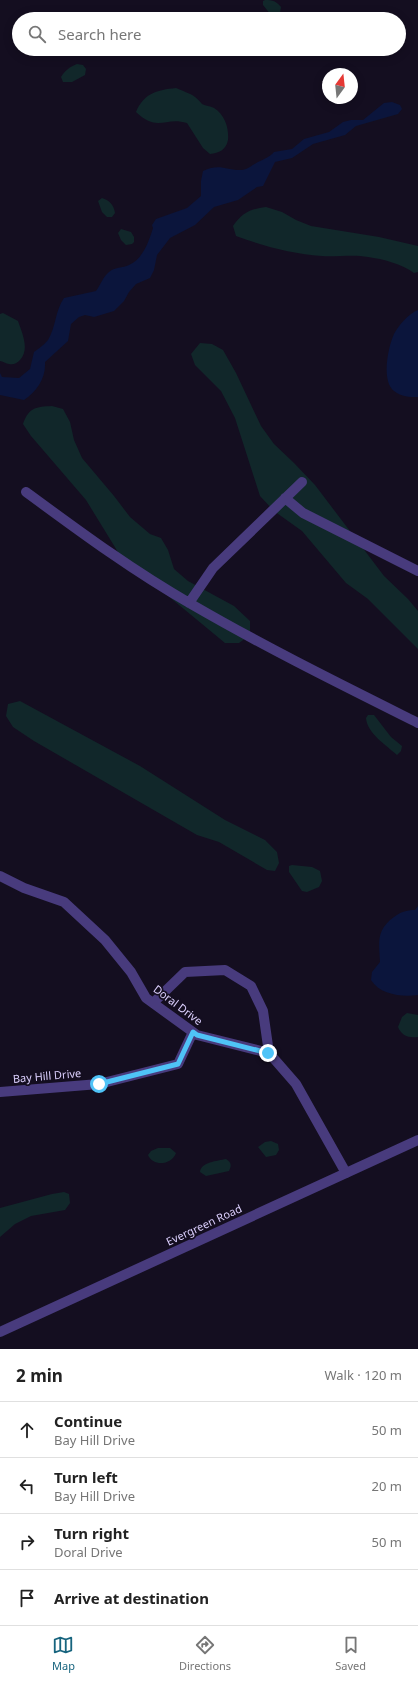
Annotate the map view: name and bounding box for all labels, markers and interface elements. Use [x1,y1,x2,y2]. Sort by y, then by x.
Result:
search box [12,12,406,56]
icon: search [26,23,48,45]
text: Search here [58,24,141,44]
north arrow [322,68,358,104]
street label: Doral Drive [151,981,206,1028]
route end [259,1044,277,1062]
street label: Bay Hill Drive [12,1065,82,1086]
route start [90,1075,108,1093]
street label: Evergreen Road [163,1200,244,1249]
text: 2 min [16,1364,63,1387]
text: Walk · 120 m [324,1366,402,1384]
text: Continue [54,1411,122,1431]
icon: ahead [16,1419,38,1441]
text: 50 m [372,1421,402,1439]
text: Bay Hill Drive [54,1431,135,1449]
text: Turn left [54,1467,118,1487]
icon: left [16,1475,38,1497]
text: 20 m [372,1477,402,1495]
text: Bay Hill Drive [54,1487,135,1505]
text: Turn right [54,1523,129,1543]
icon: right [16,1531,38,1553]
text: 50 m [372,1533,402,1551]
text: Doral Drive [54,1543,123,1561]
icon: arrive [16,1587,38,1609]
text: Arrive at destination [54,1588,209,1608]
tab: Map [52,1634,75,1673]
tab: Directions [179,1634,231,1673]
tab: Saved [335,1634,366,1673]

